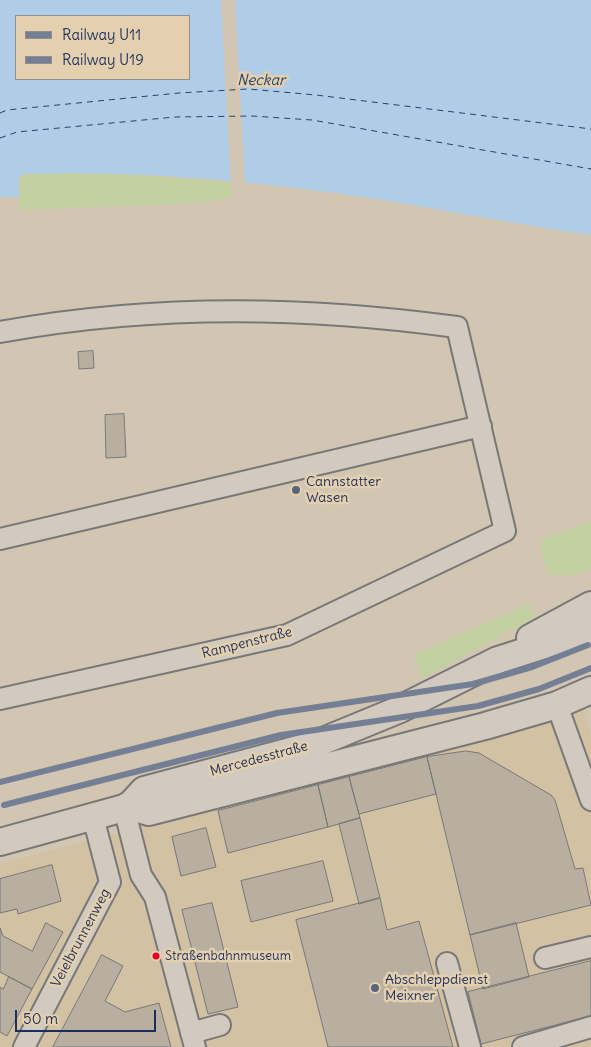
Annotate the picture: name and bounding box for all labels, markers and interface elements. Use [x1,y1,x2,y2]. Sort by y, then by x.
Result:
legend [15,15,190,80]
text: Railway U11 [62,25,141,44]
text: Railway U19 [62,50,144,69]
water label: Neckar [237,72,285,90]
place label: Cannstatter Wasen [306,474,381,507]
marker: Cannstatter Wasen [290,484,302,496]
street label: Rampenstraße [200,624,294,662]
street label: Mercedesstraße [208,738,310,780]
street label: Veielbrunnenweg [48,886,114,990]
place label: Straßenbahnmuseum [165,948,291,964]
marker: Straßenbahnmuseum [151,951,161,961]
place label: Abschleppdienst Meixner [385,972,488,1004]
marker: Abschleppdienst Meixner [369,982,381,994]
scale bar [18,1000,159,1032]
text: 50 m [23,1009,58,1028]

